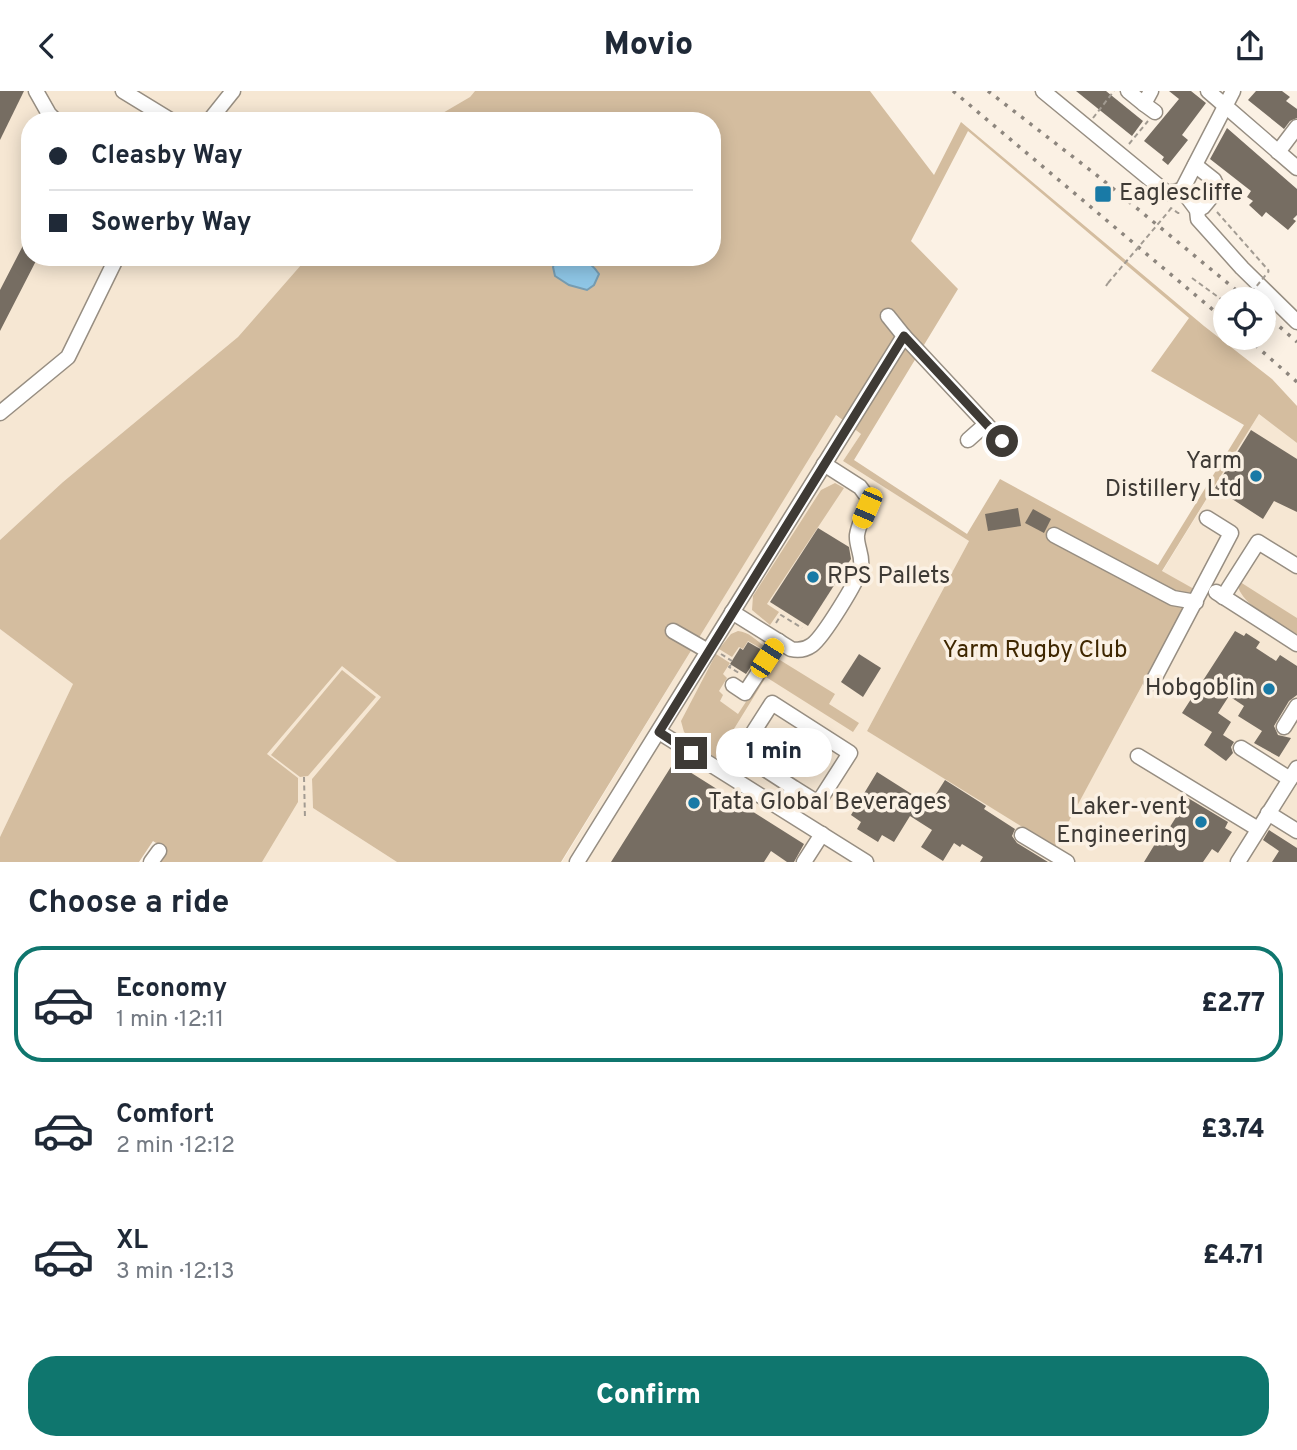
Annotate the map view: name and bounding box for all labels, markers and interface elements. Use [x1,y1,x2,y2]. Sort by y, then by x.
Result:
text: Movio [604,26,693,66]
icon: back [28,27,66,65]
icon: share [1231,27,1269,65]
text: Cleasby Way [91,140,243,173]
place label: Eaglescliffe [1119,179,1243,209]
marker: Eaglescliffe [1093,184,1113,204]
text: Sowerby Way [91,207,252,240]
map controls [1213,287,1276,350]
button: locate [1213,287,1276,350]
route start [986,425,1018,457]
place label: Yarm Distillery Ltd [1105,447,1242,505]
marker: Yarm Distillery Ltd [1248,468,1264,484]
car [850,485,885,531]
place label: RPS Pallets [827,562,950,592]
marker: RPS Pallets [805,569,821,585]
car [747,635,788,681]
park label: Yarm Rugby Club [943,636,1127,666]
place label: Hobgoblin [1145,674,1255,704]
marker: Hobgoblin [1261,681,1277,697]
callout: 1 min [716,729,831,777]
route end [675,737,707,769]
text: 1 min [746,738,802,767]
place label: Tata Global Beverages [708,788,947,818]
place label: Laker-vent Engineering [1056,793,1187,851]
marker: Tata Global Beverages [686,795,702,811]
marker: Laker-vent Engineering [1193,814,1209,830]
text: Choose a ride [28,884,229,924]
icon: car [32,973,95,1036]
text: Economy [116,973,227,1006]
text: £2.77 [1201,988,1265,1021]
text: 1 min · 12:11 [116,1006,224,1035]
icon: car [32,1099,95,1162]
text: Comfort [116,1099,214,1132]
text: £3.74 [1201,1114,1265,1147]
text: 2 min · 12:12 [116,1132,235,1161]
icon: car [32,1225,95,1288]
text: XL [116,1225,148,1258]
text: £4.71 [1203,1240,1265,1273]
text: 3 min · 12:13 [116,1258,235,1287]
button: Confirm [28,1356,1269,1436]

